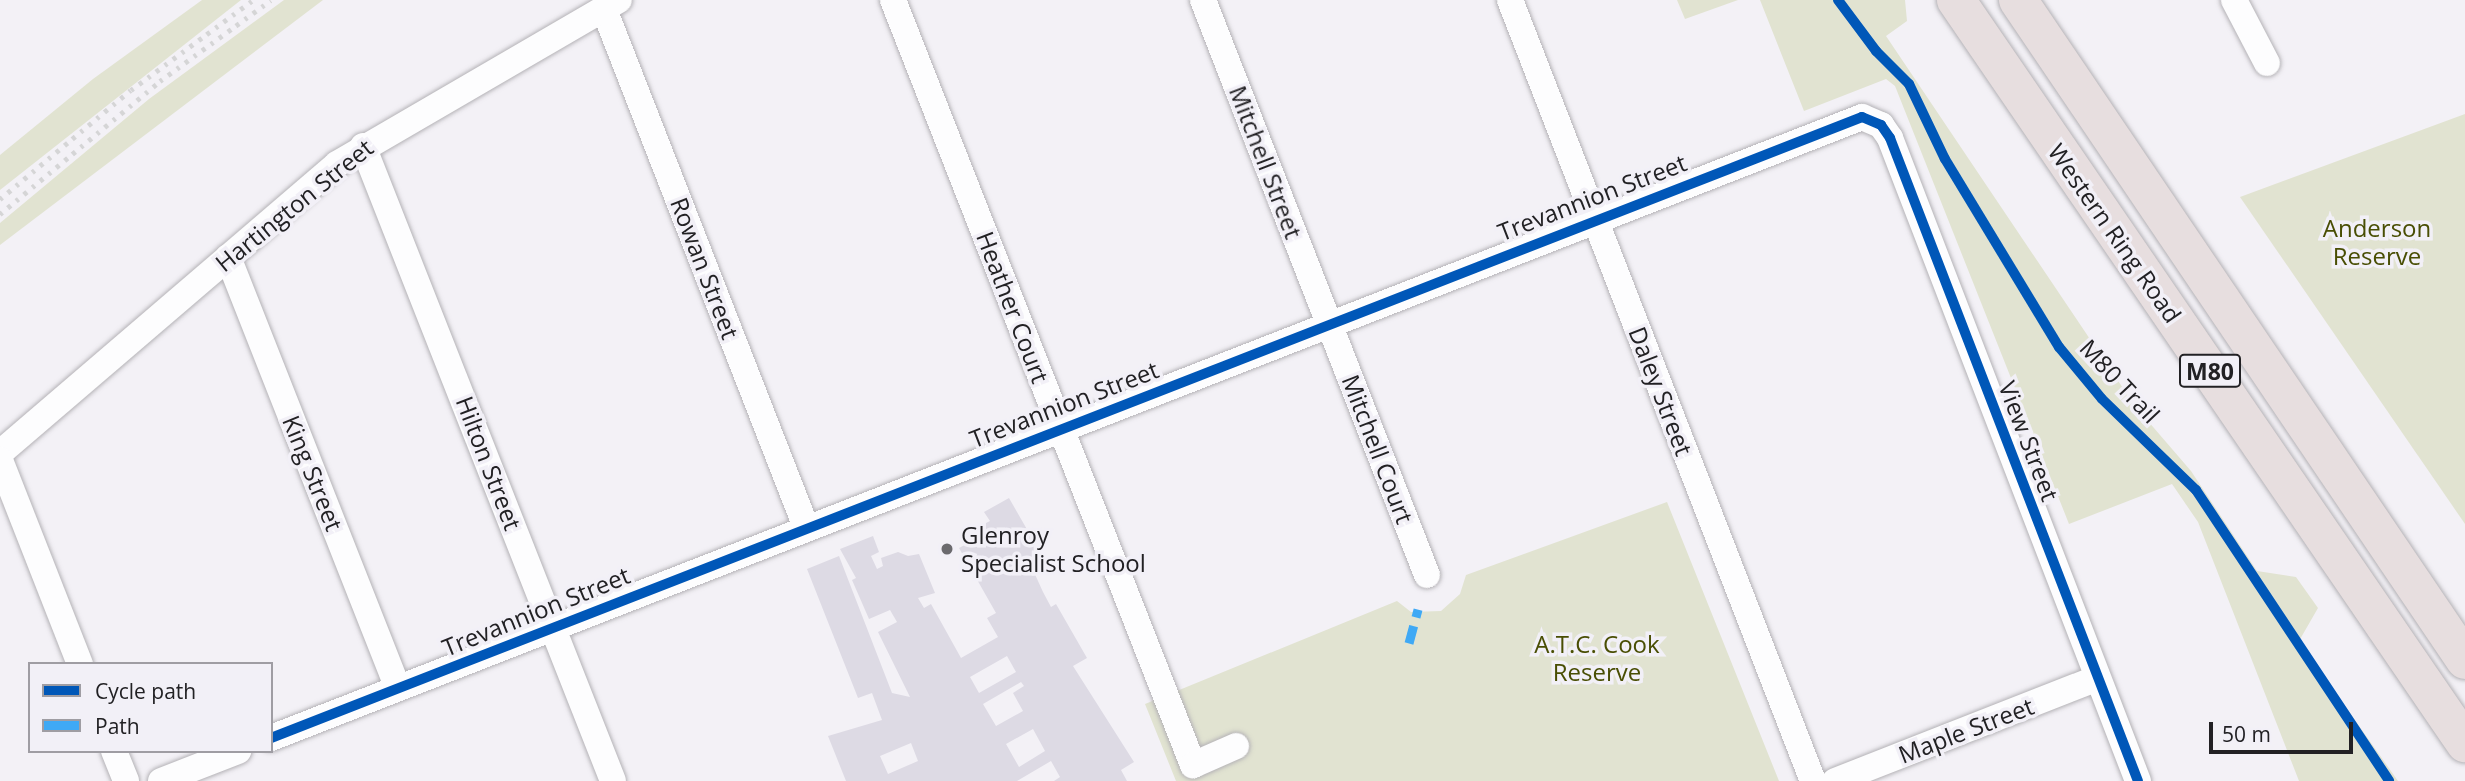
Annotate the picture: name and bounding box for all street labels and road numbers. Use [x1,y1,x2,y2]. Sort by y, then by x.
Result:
street label: Mitchell Street [1224,82,1308,242]
street label: Hartington Street [209,133,379,277]
street label: Western Ring Road [2042,138,2188,328]
street label: Trevannion Street [1494,148,1690,246]
street label: Rowan Street [665,193,745,343]
street label: Heather Court [971,227,1055,387]
street label: Daley Street [1623,323,1699,459]
street label: M80 Trail [2074,333,2166,429]
road number: M80 [2178,352,2242,390]
street label: Trevannion Street [966,355,1162,453]
street label: Mitchell Court [1336,371,1420,527]
street label: View Street [1993,377,2065,505]
street label: Hilton Street [450,392,528,534]
street label: King Street [277,411,349,535]
street label: Trevannion Street [438,560,634,662]
street label: Maple Street [1894,691,2038,769]

